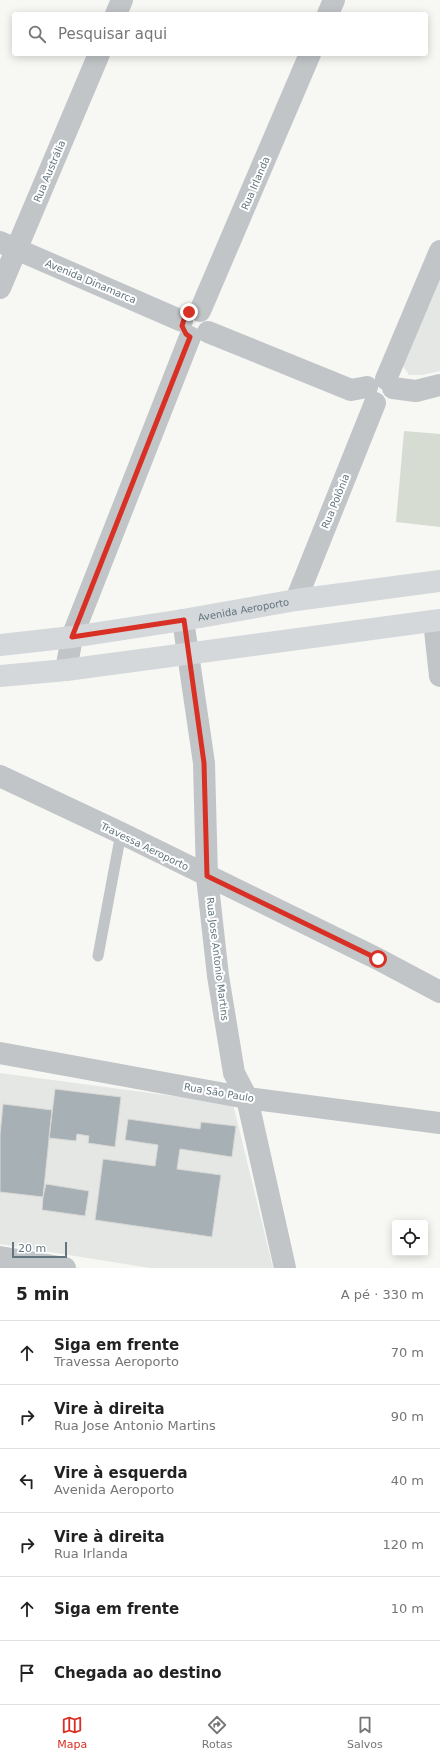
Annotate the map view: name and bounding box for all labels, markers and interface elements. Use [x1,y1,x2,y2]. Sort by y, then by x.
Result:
search box [12,12,428,56]
icon: search [26,23,48,45]
text: Pesquisar aqui [58,25,167,43]
street label: Rua Austrália [31,138,67,204]
street label: Rua Irlanda [239,155,272,212]
street label: Avenida Dinamarca [44,257,138,306]
route end [180,303,198,321]
street label: Rua Polônia [319,472,351,530]
street label: Avenida Aeroporto [197,596,290,623]
street label: Travessa Aeroporto [98,820,190,872]
street label: Rua Jose Antonio Martins [204,897,231,1022]
route start [369,950,387,968]
street label: Rua São Paulo [183,1081,255,1104]
map controls [392,1220,428,1256]
button: locate [392,1220,428,1256]
scale bar [12,1240,67,1259]
text: 20 m [18,1242,46,1255]
text: 5 min [16,1284,69,1304]
text: A pé · 330 m [341,1287,424,1302]
text: Siga em frente [54,1336,179,1354]
icon: ahead [16,1342,38,1364]
text: 70 m [391,1345,424,1360]
text: Travessa Aeroporto [54,1354,179,1369]
text: Vire à direita [54,1400,165,1418]
icon: right [16,1406,38,1428]
text: 90 m [391,1409,424,1424]
text: Rua Jose Antonio Martins [54,1418,216,1433]
text: Vire à esquerda [54,1464,188,1482]
icon: left [16,1470,38,1492]
text: 40 m [391,1473,424,1488]
text: Avenida Aeroporto [54,1482,174,1497]
text: Vire à direita [54,1528,165,1546]
icon: right [16,1534,38,1556]
text: 120 m [382,1537,424,1552]
text: Rua Irlanda [54,1546,128,1561]
icon: ahead [16,1598,38,1620]
text: Siga em frente [54,1600,179,1618]
text: 10 m [391,1601,424,1616]
icon: arrive [16,1662,38,1684]
text: Chegada ao destino [54,1664,222,1682]
tab: Mapa [57,1714,87,1751]
tab: Rotas [202,1714,232,1751]
tab: Salvos [347,1714,383,1751]

